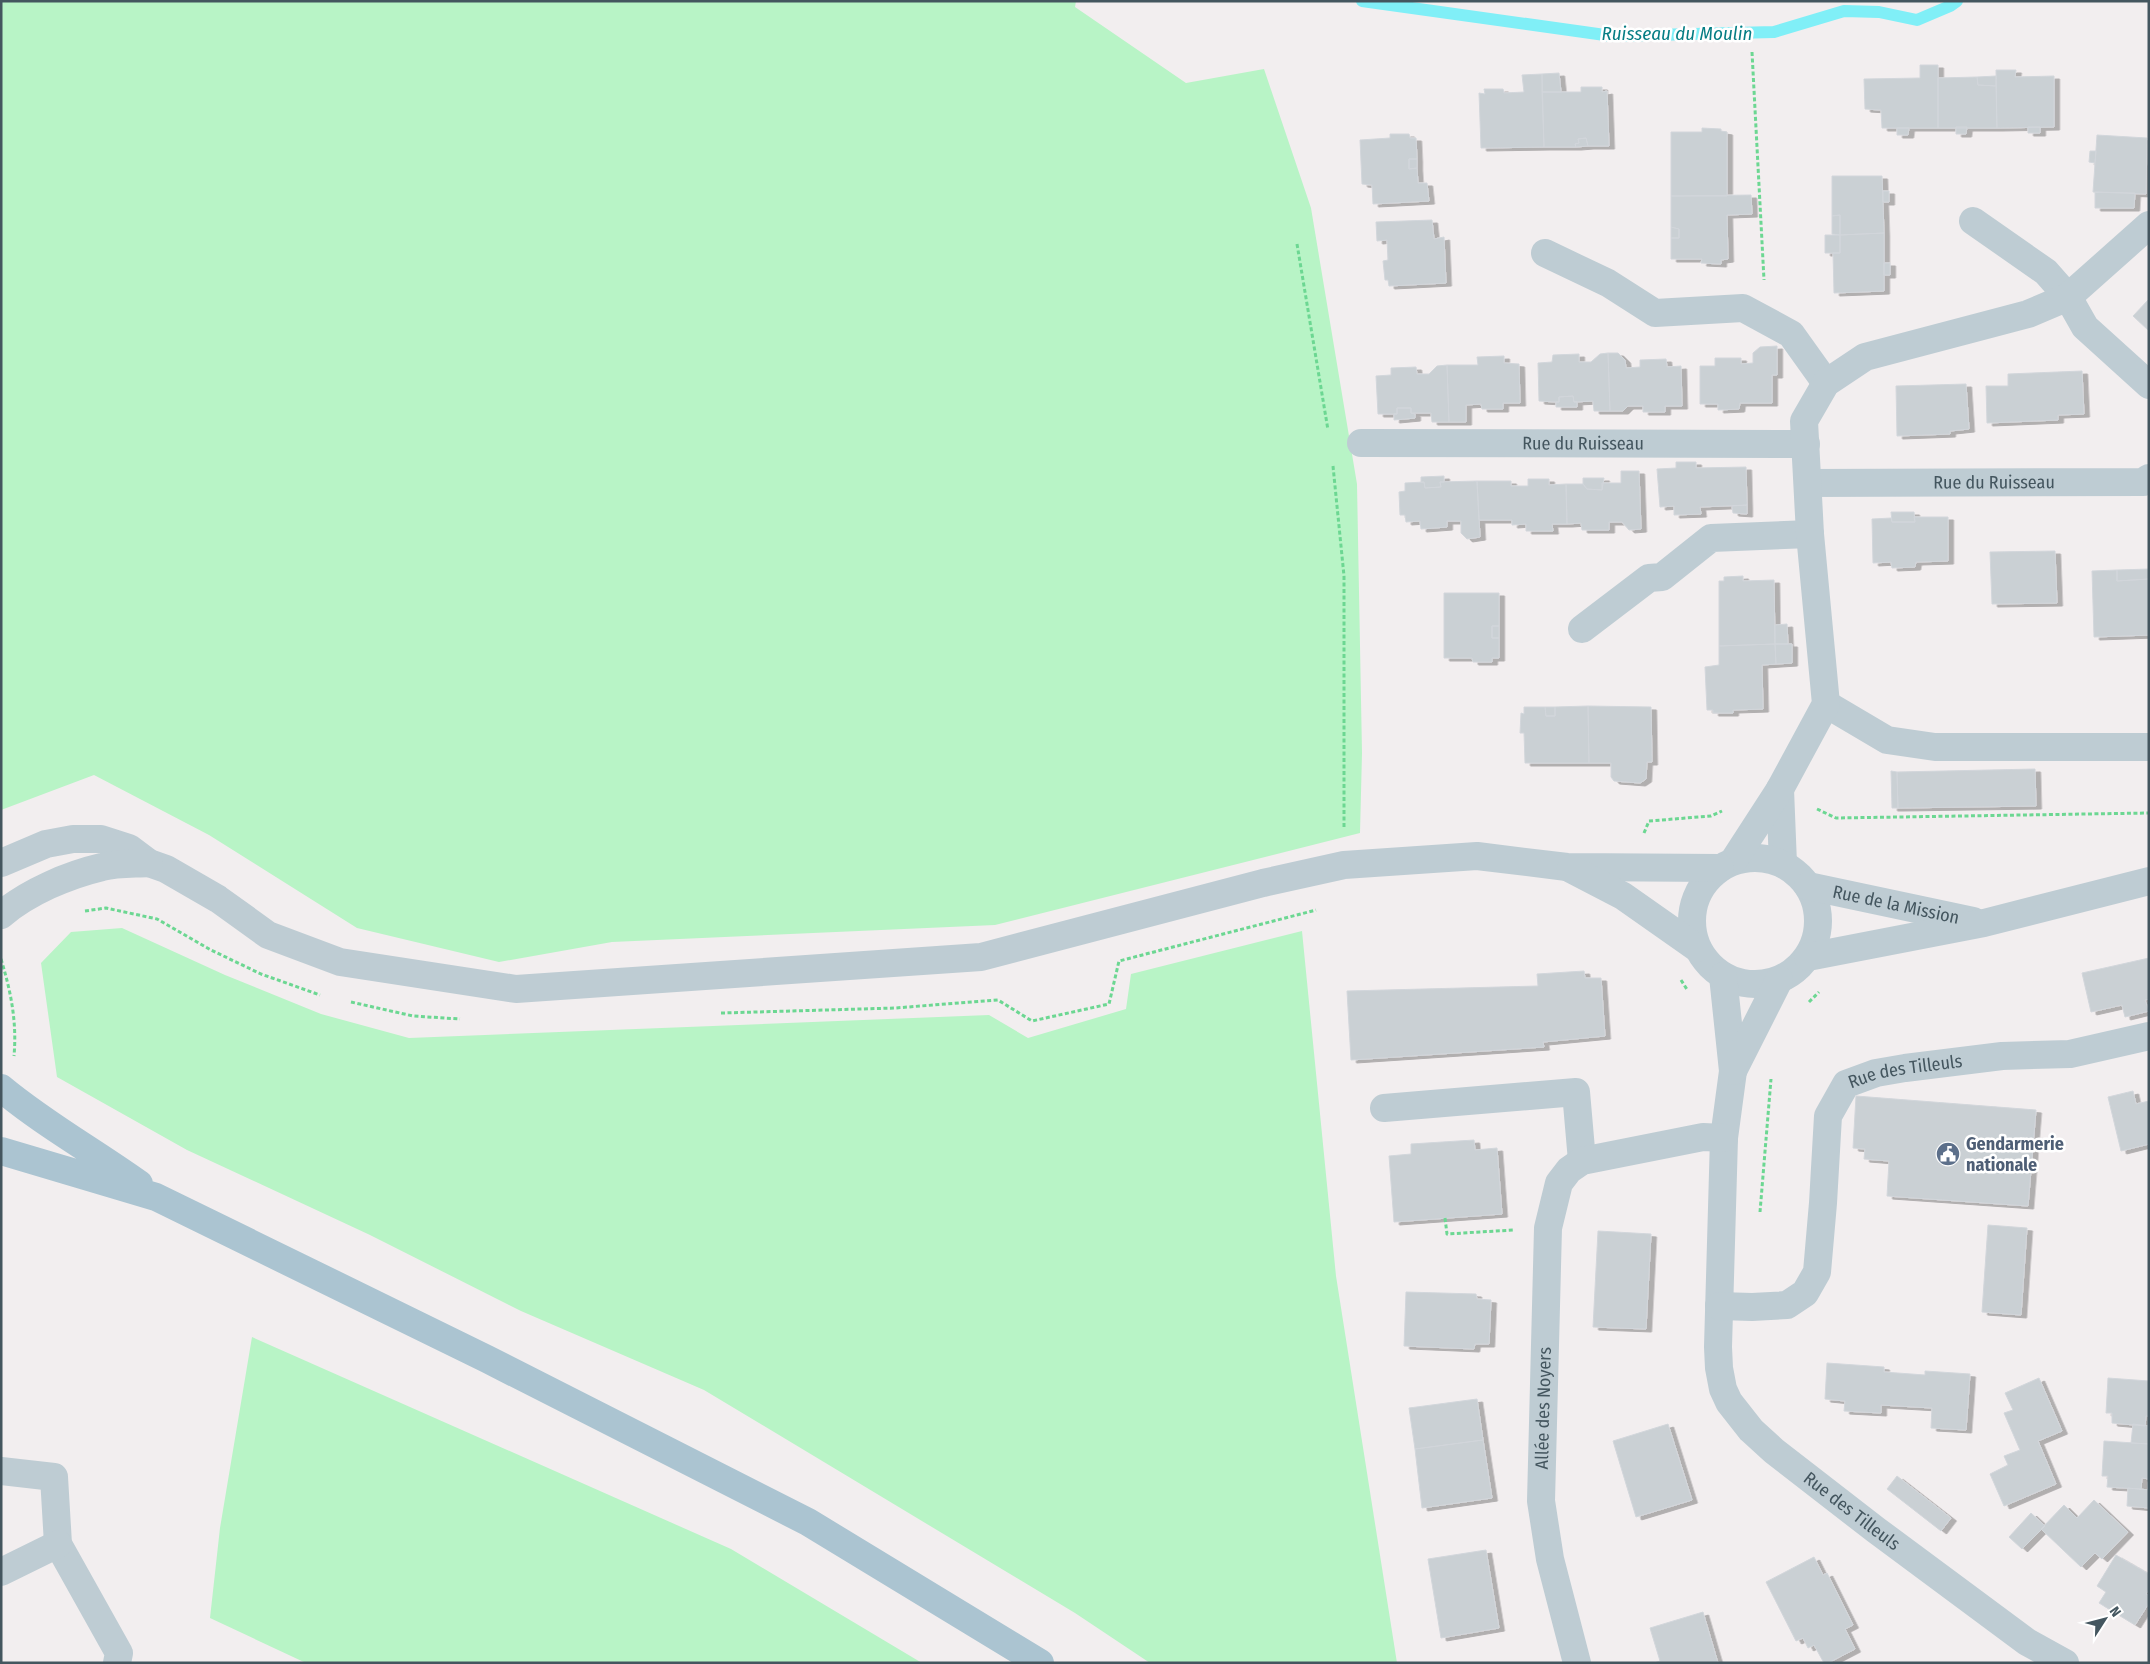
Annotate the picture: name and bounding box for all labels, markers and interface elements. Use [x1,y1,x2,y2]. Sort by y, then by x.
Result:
water label: Ruisseau du Moulin [1601,22,1753,45]
street label: Rue du Ruisseau [1522,432,1644,455]
street label: Rue du Ruisseau [1933,471,2055,494]
street label: Rue de la Mission [1831,881,1961,929]
street label: Rue des Tilleuls [1845,1050,1964,1093]
place label: Gendarmerie nationale [1966,1133,2064,1176]
public building icon: Gendarmerie nationale [1935,1141,1961,1167]
street label: Allée des Noyers [1531,1346,1556,1470]
street label: Rue des Tilleuls [1799,1467,1905,1555]
north arrow [2080,1594,2130,1644]
text: N [2106,1603,2124,1620]

